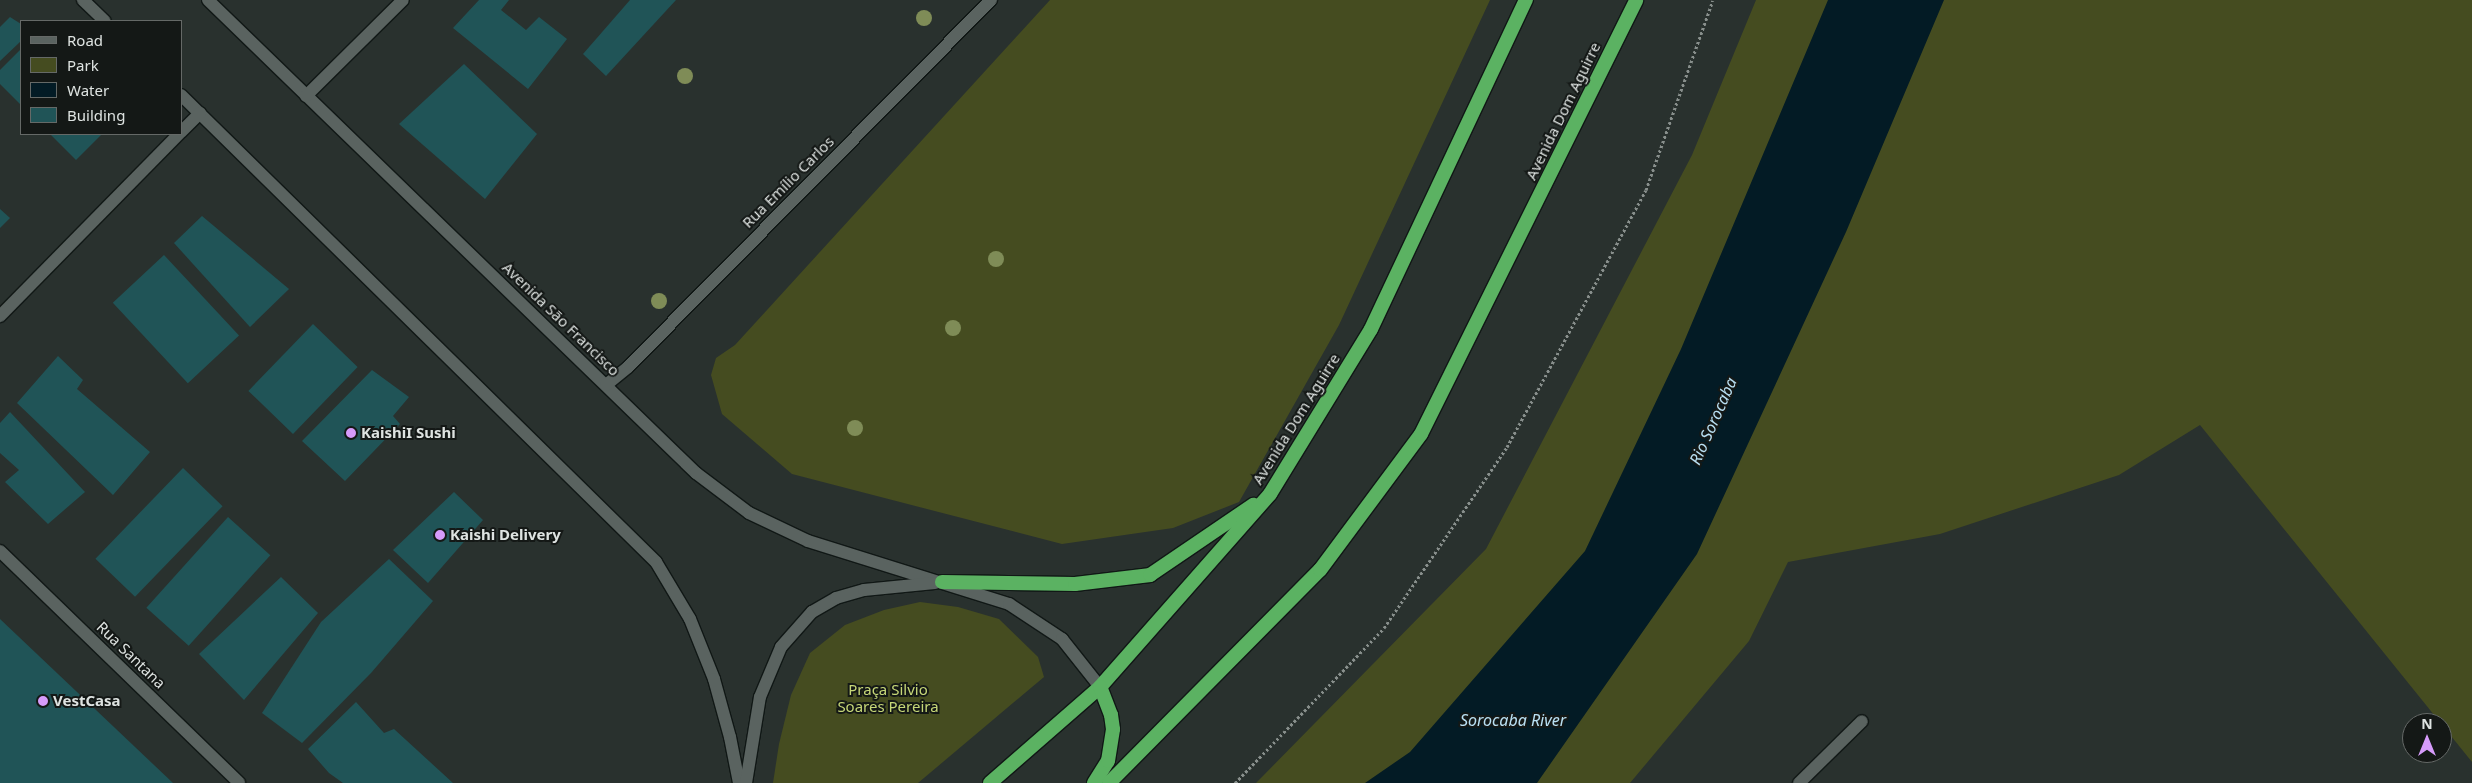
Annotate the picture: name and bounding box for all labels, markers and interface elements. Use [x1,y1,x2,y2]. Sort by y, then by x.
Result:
legend [20,20,182,135]
text: Road [67,30,103,50]
street label: Avenida Dom Aguirre [1522,39,1604,183]
text: Park [67,55,99,75]
text: Water [67,80,109,100]
text: Building [67,105,125,125]
street label: Rua Emílio Carlos [738,132,838,232]
street label: Avenida São Francisco [499,258,623,380]
street label: Avenida Dom Aguirre [1248,350,1344,488]
water label: Rio Sorocaba [1685,374,1741,468]
place label: KaishiI Sushi [361,424,456,442]
marker: KaishiI Sushi [345,427,357,439]
place label: Kaishi Delivery [450,526,561,544]
marker: Kaishi Delivery [434,529,446,541]
street label: Rua Santana [93,618,169,692]
park label: Praça Silvio Soares Pereira [837,680,939,715]
place label: VestCasa [53,692,121,710]
marker: VestCasa [37,695,49,707]
water label: Sorocaba River [1460,710,1566,730]
north arrow [2402,713,2452,763]
text: N [2421,714,2433,733]

